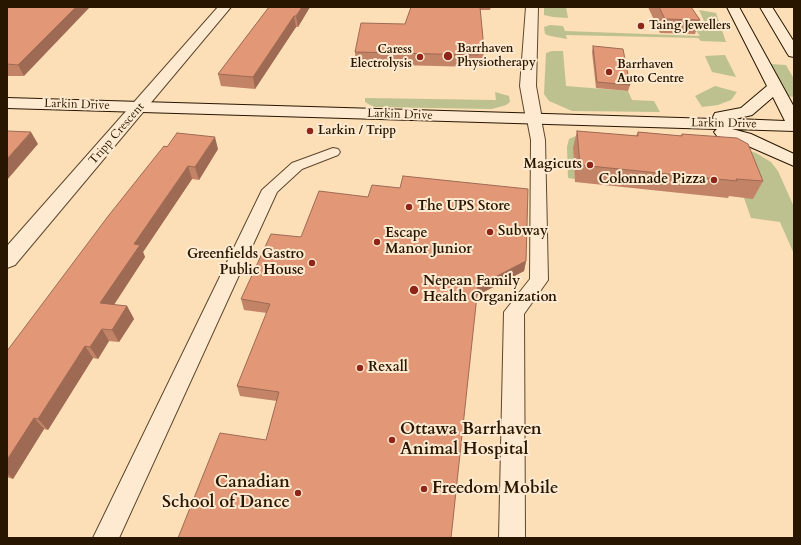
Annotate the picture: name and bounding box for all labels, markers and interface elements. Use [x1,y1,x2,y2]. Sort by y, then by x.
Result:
place label: Taing Jewellers [649,19,731,33]
marker: Taing Jewellers [636,21,646,31]
place label: Barrhaven Physiotherapy [457,42,536,70]
place label: Caress Electrolysis [350,43,412,71]
marker: Barrhaven Physiotherapy [442,50,454,62]
marker: Caress Electrolysis [415,52,425,62]
place label: Barrhaven Auto Centre [617,58,684,86]
marker: Barrhaven Auto Centre [604,67,614,77]
street label: Larkin Drive [44,97,110,113]
street label: Tripp Crescent [86,100,148,168]
street label: Larkin Drive [367,107,433,123]
street label: Larkin Drive [691,116,757,132]
place label: Larkin / Tripp [318,124,396,138]
marker: Larkin / Tripp [305,126,315,136]
place label: Magicuts [524,157,582,173]
marker: Magicuts [585,160,595,170]
place label: Colonnade Pizza [598,172,706,188]
marker: Colonnade Pizza [709,175,719,185]
place label: The UPS Store [417,199,511,215]
marker: The UPS Store [404,202,414,212]
place label: Subway [498,224,548,240]
place label: Escape Manor Junior [385,226,472,258]
marker: Subway [485,227,495,237]
marker: Escape Manor Junior [372,237,382,247]
place label: Greenfields Gastro Public House [187,247,304,280]
marker: Greenfields Gastro Public House [307,258,317,268]
place label: Nepean Family Health Organization [423,274,557,306]
marker: Nepean Family Health Organization [408,284,420,296]
place label: Rexall [368,360,408,376]
marker: Rexall [355,363,365,373]
place label: Ottawa Barrhaven Animal Hospital [400,420,542,460]
marker: Ottawa Barrhaven Animal Hospital [387,435,397,445]
place label: Canadian School of Dance [162,473,290,513]
place label: Freedom Mobile [432,479,558,499]
marker: Freedom Mobile [419,484,429,494]
marker: Canadian School of Dance [293,488,303,498]

